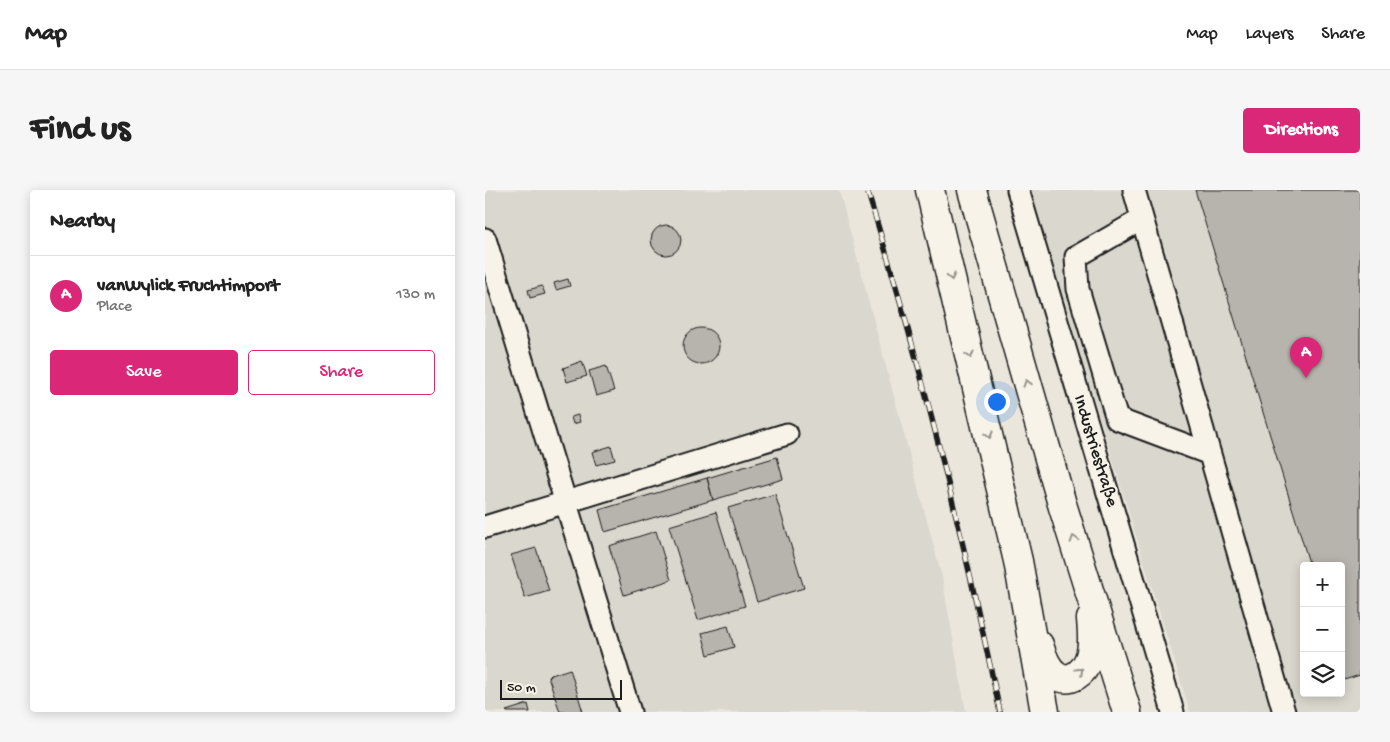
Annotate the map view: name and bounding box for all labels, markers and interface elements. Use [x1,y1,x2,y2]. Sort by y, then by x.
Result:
text: Map [25,20,67,49]
text: Map [1186,24,1218,45]
text: Layers [1246,24,1293,45]
text: Share [1321,24,1365,45]
button: Directions [1243,108,1360,153]
text: Find us [30,110,130,151]
text: Nearby [50,210,115,235]
one-way arrow [945,273,956,282]
text: vanWylick Fruchtimport [97,275,279,298]
text: A [61,286,71,305]
text: 130 m [396,286,435,305]
text: Place [97,298,132,317]
pin: A [1290,337,1322,378]
button: Save [50,350,238,395]
button: Share [248,350,435,395]
one-way arrow [964,351,974,359]
one-way arrow [1023,380,1033,388]
your location [984,389,1010,415]
street label: Industriestraße [1068,392,1122,510]
one-way arrow [983,431,994,440]
one-way arrow [1069,535,1079,544]
map controls [1300,562,1345,697]
button: + [1300,562,1345,607]
button: − [1300,607,1345,652]
button: layers [1300,652,1345,697]
one-way arrow [1074,668,1083,677]
scale bar [500,677,623,700]
text: 50 m [507,680,536,697]

